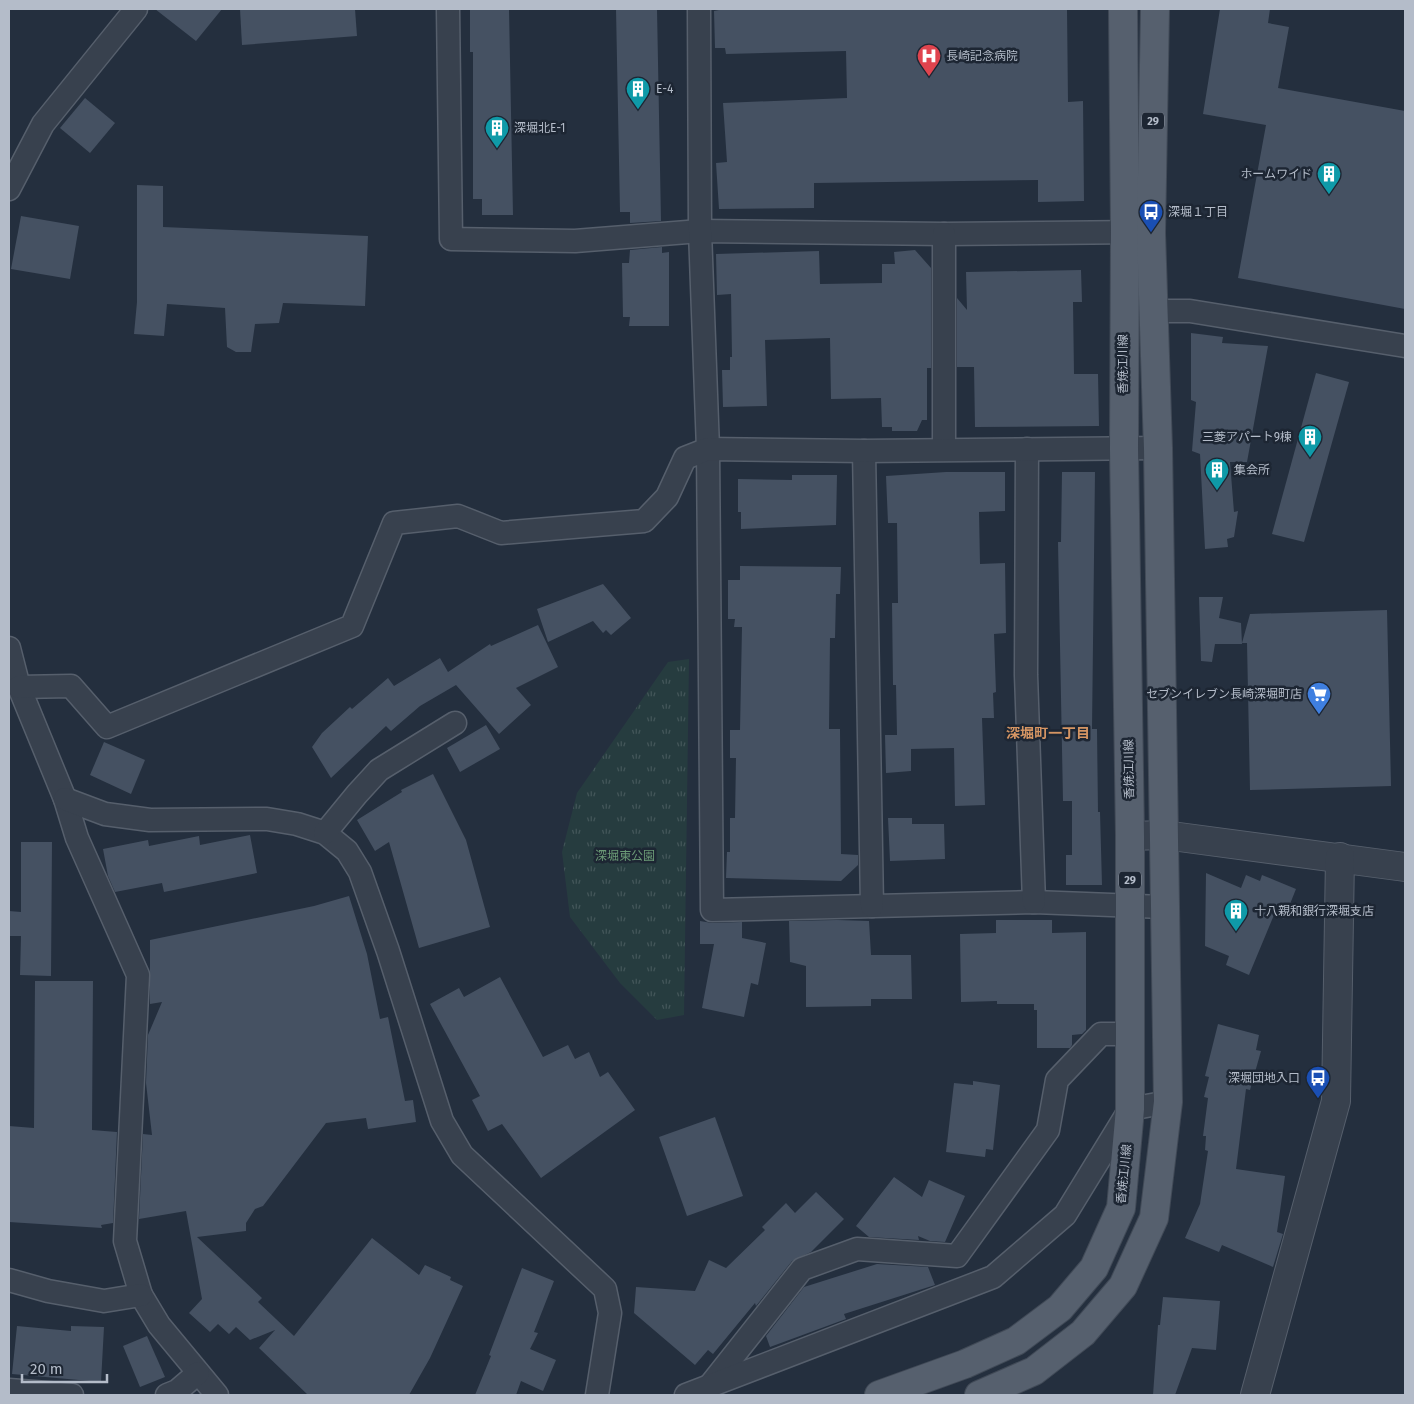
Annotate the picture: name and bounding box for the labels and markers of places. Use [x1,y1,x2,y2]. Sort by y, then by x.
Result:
hospital icon: 長崎記念病院 [916,43,942,77]
place label: 長崎記念病院 [946,49,1018,63]
building icon: E-4 [625,76,651,110]
place label: E-4 [656,82,674,96]
building icon: 深堀北E-1 [484,115,510,149]
place label: 深堀北E-1 [514,121,565,135]
building icon: ホームワイド [1316,161,1342,195]
place label: ホームワイド [1240,167,1312,181]
bus stop icon: 深堀１丁目 [1138,199,1164,233]
place label: 深堀１丁目 [1168,205,1228,219]
building icon: 三菱アパート9棟 [1297,424,1323,458]
place label: 三菱アパート9棟 [1202,430,1292,444]
building icon: 集会所 [1204,457,1230,491]
place label: 集会所 [1234,463,1270,477]
supermarket icon: セブンイレブン長崎深堀町店 [1306,681,1332,715]
place label: セブンイレブン長崎深堀町店 [1146,687,1302,701]
building icon: 十八親和銀行深堀支店 [1223,898,1249,932]
place label: 十八親和銀行深堀支店 [1254,904,1374,918]
bus stop icon: 深堀団地入口 [1305,1065,1331,1099]
place label: 深堀団地入口 [1228,1071,1300,1085]

